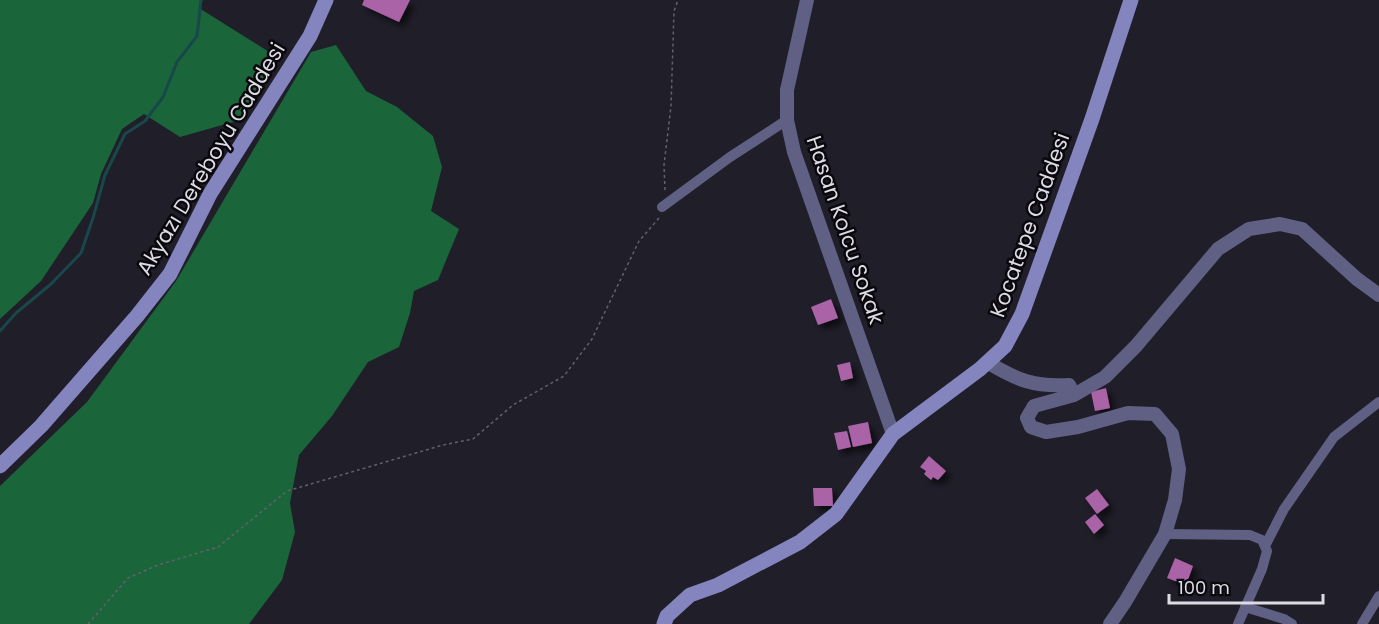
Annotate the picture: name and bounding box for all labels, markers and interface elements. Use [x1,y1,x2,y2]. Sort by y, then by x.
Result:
street label: Akyazı Dereboyu Caddesi [130,37,292,280]
street label: Kocatepe Caddesi [983,129,1076,321]
street label: Hasan Kolcu Sokak [800,132,891,328]
scale bar [1169,567,1324,605]
text: 100 m [1178,575,1230,600]

